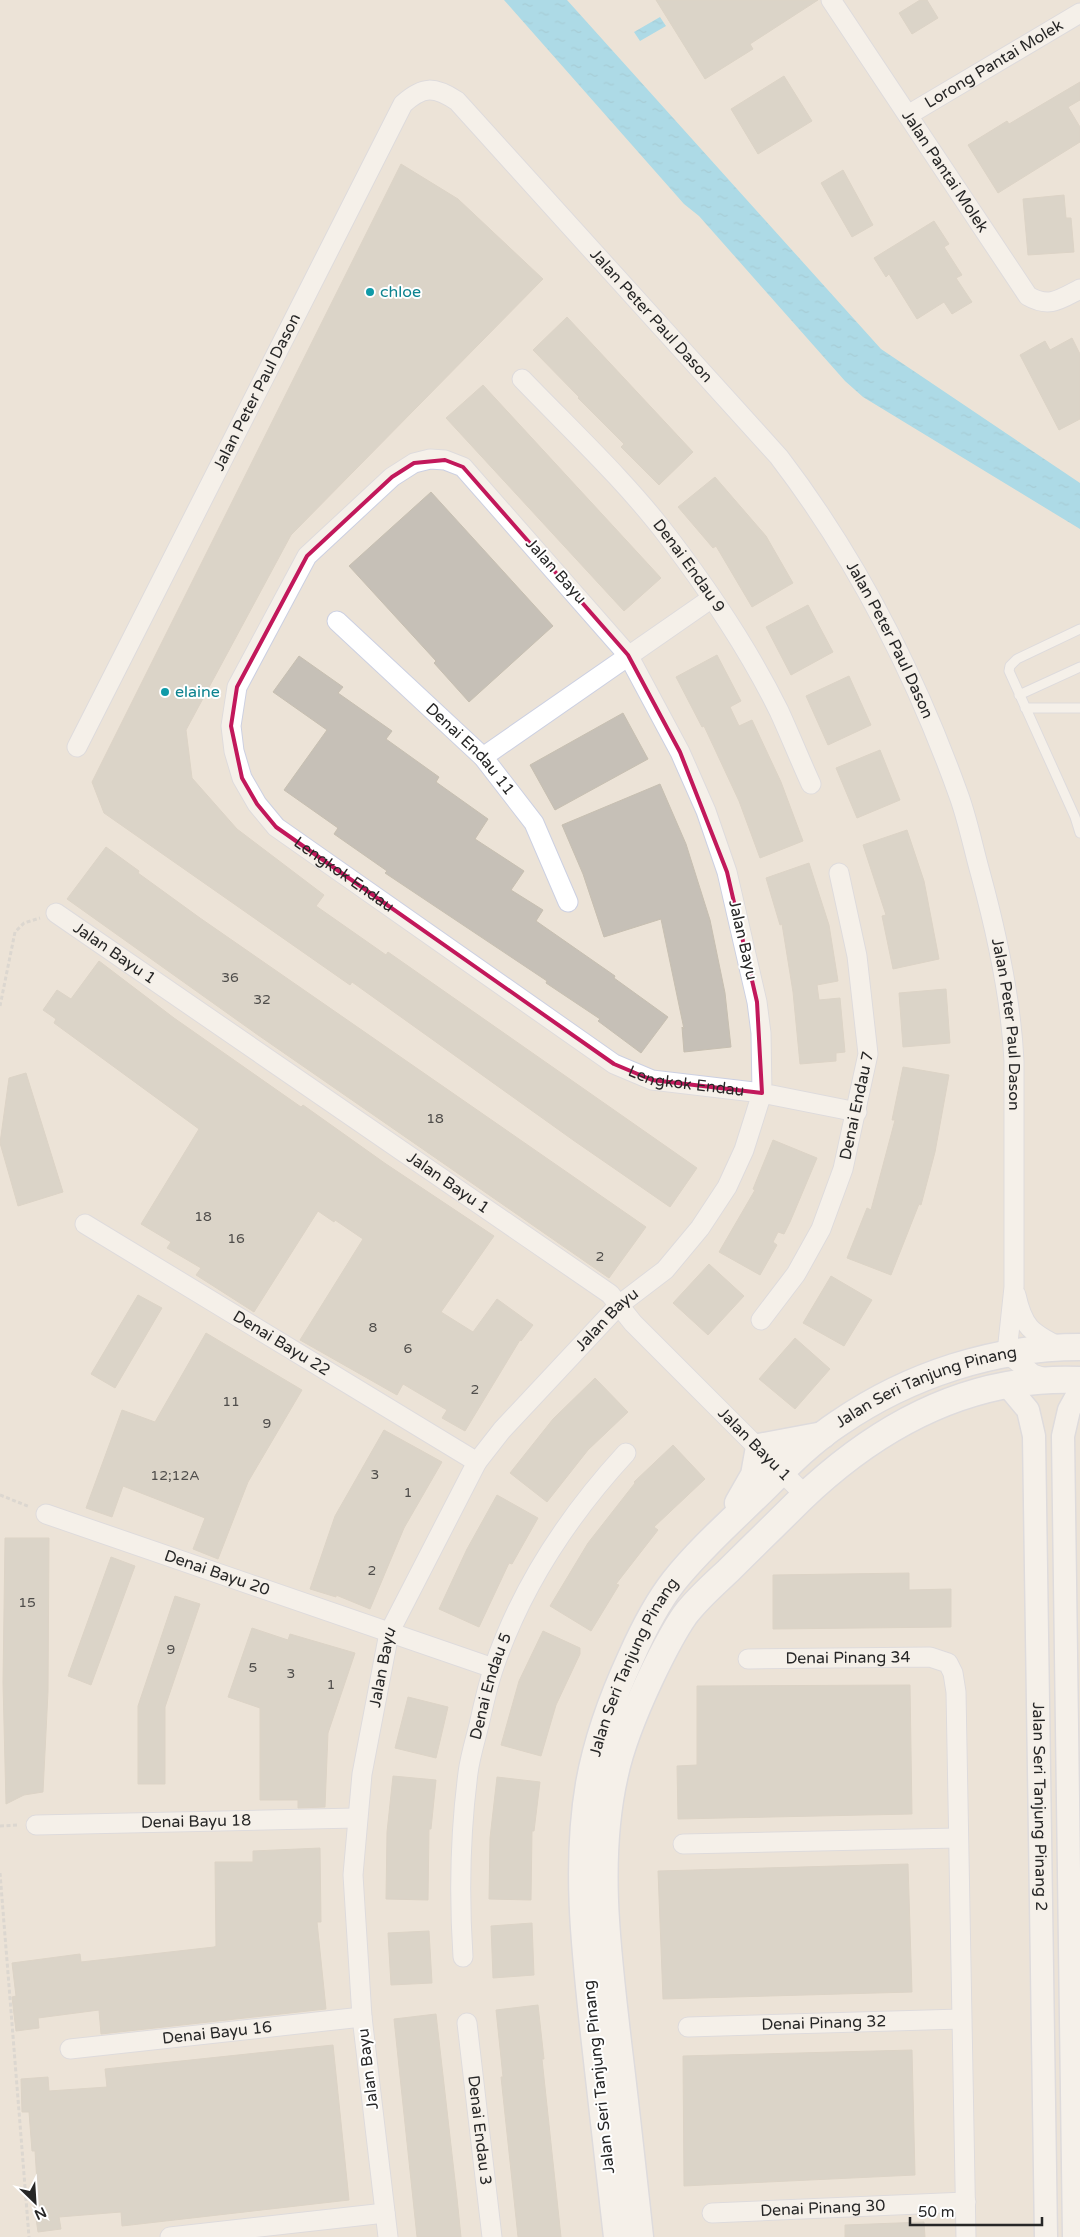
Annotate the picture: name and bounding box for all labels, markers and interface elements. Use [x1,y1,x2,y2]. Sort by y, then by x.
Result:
street label: Lorong Pantai Molek [921,15,1067,113]
street label: Jalan Pantai Molek [897,107,993,236]
street label: Jalan Peter Paul Dason [586,245,717,387]
place label: chloe [380,282,421,302]
marker: chloe [364,286,376,298]
street label: Jalan Peter Paul Dason [209,310,305,474]
street label: Denai Endau 9 [648,515,729,616]
street label: Jalan Bayu [521,534,591,608]
street label: Jalan Peter Paul Dason [842,558,938,722]
place label: elaine [175,682,220,702]
marker: elaine [159,686,171,698]
street label: Denai Endau 11 [421,699,519,799]
street label: Lengkok Endau [290,833,398,917]
street label: Jalan Bayu [724,898,762,982]
street label: Jalan Bayu 1 [69,918,160,989]
street label: Jalan Peter Paul Dason [987,936,1024,1111]
house number: 36 [221,969,239,986]
house number: 32 [253,991,271,1008]
street label: Denai Endau 7 [835,1050,878,1162]
street label: Lengkok Endau [625,1061,746,1101]
house number: 18 [426,1110,444,1127]
street label: Jalan Bayu 1 [403,1147,493,1218]
house number: 18 [194,1208,212,1225]
house number: 16 [227,1230,245,1247]
house number: 2 [596,1248,604,1265]
street label: Jalan Bayu [571,1284,643,1355]
street label: Denai Bayu 22 [229,1306,334,1381]
house number: 8 [369,1319,378,1336]
house number: 6 [404,1340,413,1357]
street label: Jalan Seri Tanjung Pinang [832,1342,1018,1432]
house number: 2 [471,1381,479,1398]
house number: 11 [222,1393,240,1410]
street label: Jalan Bayu 1 [713,1403,795,1485]
house number: 9 [263,1415,271,1432]
house number: 3 [371,1466,379,1483]
house number: 12;12A [150,1467,200,1484]
house number: 1 [404,1484,412,1501]
street label: Denai Bayu 20 [162,1546,273,1600]
house number: 2 [368,1562,376,1579]
street label: Jalan Seri Tanjung Pinang [585,1574,683,1759]
house number: 15 [18,1594,36,1611]
street label: Jalan Bayu [365,1623,401,1709]
street label: Denai Endau 5 [466,1630,516,1742]
house number: 9 [167,1641,175,1658]
street label: Denai Pinang 34 [785,1647,911,1669]
house number: 5 [249,1659,257,1676]
house number: 3 [287,1665,295,1682]
house number: 1 [327,1676,335,1693]
street label: Jalan Seri Tanjung Pinang 2 [1028,1702,1051,1911]
street label: Denai Bayu 18 [141,1810,251,1833]
street label: Jalan Seri Tanjung Pinang [579,1979,619,2175]
street label: Denai Pinang 32 [761,2011,887,2035]
street label: Denai Bayu 16 [161,2017,273,2049]
street label: Jalan Bayu [353,2027,383,2111]
street label: Denai Endau 3 [463,2074,496,2186]
north arrow [10,2177,60,2227]
scale bar [910,2194,1042,2226]
street label: Denai Pinang 30 [760,2195,886,2221]
text: N [32,2203,49,2223]
text: 50 m [918,2203,955,2221]

